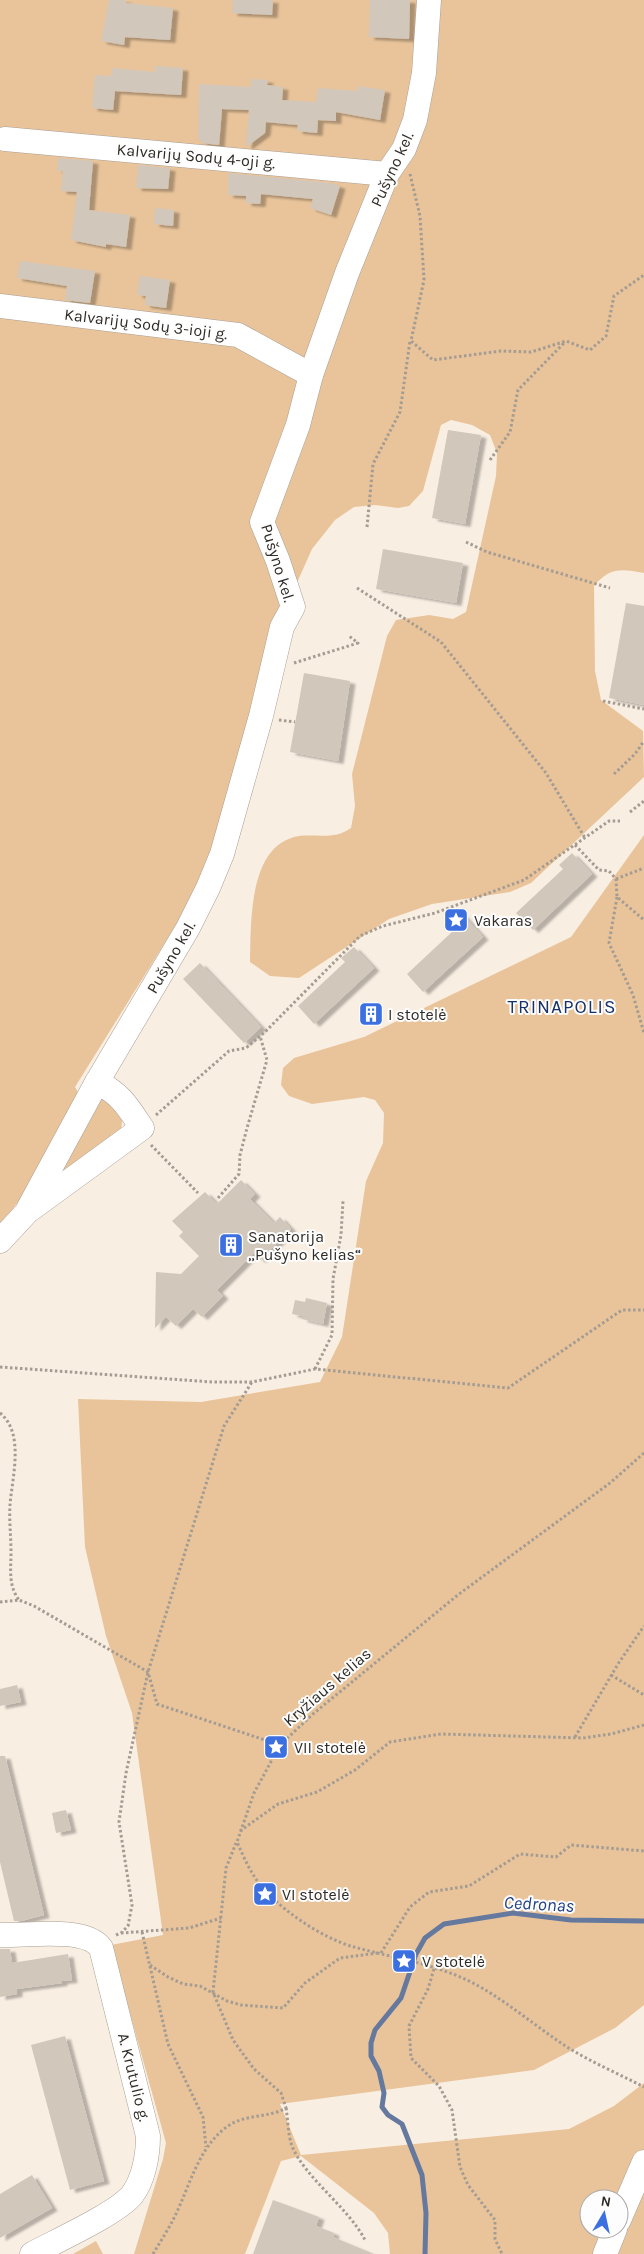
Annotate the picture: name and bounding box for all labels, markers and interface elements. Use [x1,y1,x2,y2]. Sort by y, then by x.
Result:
street label: Pušyno kel. [366,128,418,210]
street label: Kalvarijų Sodų 4-oji g. [116,140,276,172]
street label: Kalvarijų Sodų 3-ioji g. [63,305,229,343]
street label: Pušyno kel. [257,522,299,605]
place icon: Vakaras [443,907,469,933]
place label: Vakaras [474,911,532,930]
street label: Pušyno kel. [143,917,200,997]
district label: TRINAPOLIS [508,996,616,1018]
building icon: I stotelė [358,1001,384,1027]
place label: I stotelė [388,1005,446,1024]
place label: Sanatorija „Pušyno kelias“ [248,1227,361,1264]
building icon: Sanatorija „Pušyno kelias“ [218,1232,244,1258]
street label: Kryžiaus kelias [279,1644,375,1730]
place icon: VII stotelė [263,1734,289,1760]
place label: VII stotelė [294,1738,366,1757]
place icon: VI stotelė [252,1881,278,1907]
place label: VI stotelė [282,1885,349,1904]
water label: Cedronas [503,1891,575,1917]
place icon: V stotelė [391,1948,417,1974]
place label: V stotelė [422,1952,485,1971]
street label: A. Krutulio g. [114,2031,154,2123]
north arrow [579,2189,629,2239]
text: N [600,2192,612,2211]

